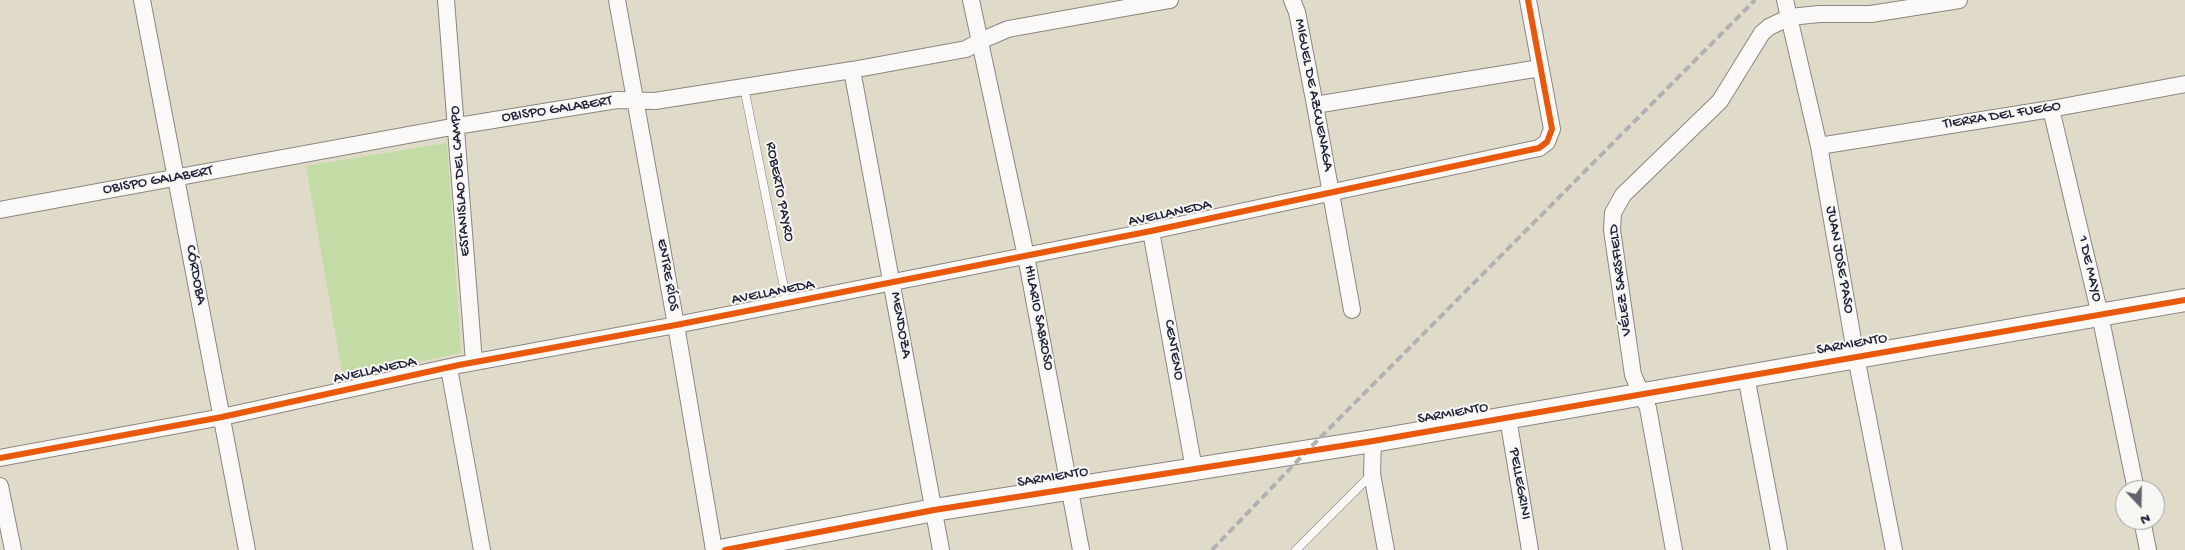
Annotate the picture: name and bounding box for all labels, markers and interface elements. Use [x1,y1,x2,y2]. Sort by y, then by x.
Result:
street label: MIGUEL DE AZCUENAGA [1289,17,1337,173]
street label: OBISPO GALABERT [501,92,613,128]
street label: TIERRA DEL FUEGO [1942,98,2062,134]
street label: ESTANISLAO DEL CAMPO [447,105,475,257]
street label: ROBERTO PAYRO [761,141,797,243]
street label: OBISPO GALABERT [102,162,214,200]
street label: AVELLANEDA [1127,196,1213,232]
street label: JUAN JOSE PASO [1821,205,1857,315]
street label: VÉLEZ SARSFIELD [1605,223,1637,337]
street label: 1 DE MAYO [2073,234,2105,304]
street label: ENTRE RÍOS [652,237,682,313]
street label: CÓRDOBA [180,244,210,306]
street label: HILARIO SABROSO [1019,264,1057,372]
street label: AVELLANEDA [730,276,816,310]
street label: MENDOZA [885,290,915,360]
street label: CENTENO [1159,318,1187,382]
street label: SARMIENTO [1815,330,1889,360]
street label: AVELLANEDA [332,353,418,389]
street label: SARMIENTO [1416,399,1490,429]
street label: PELLEGRINI [1504,447,1534,521]
street label: SARMIENTO [1016,464,1090,492]
north arrow [2115,480,2165,530]
text: N [2138,509,2153,528]

